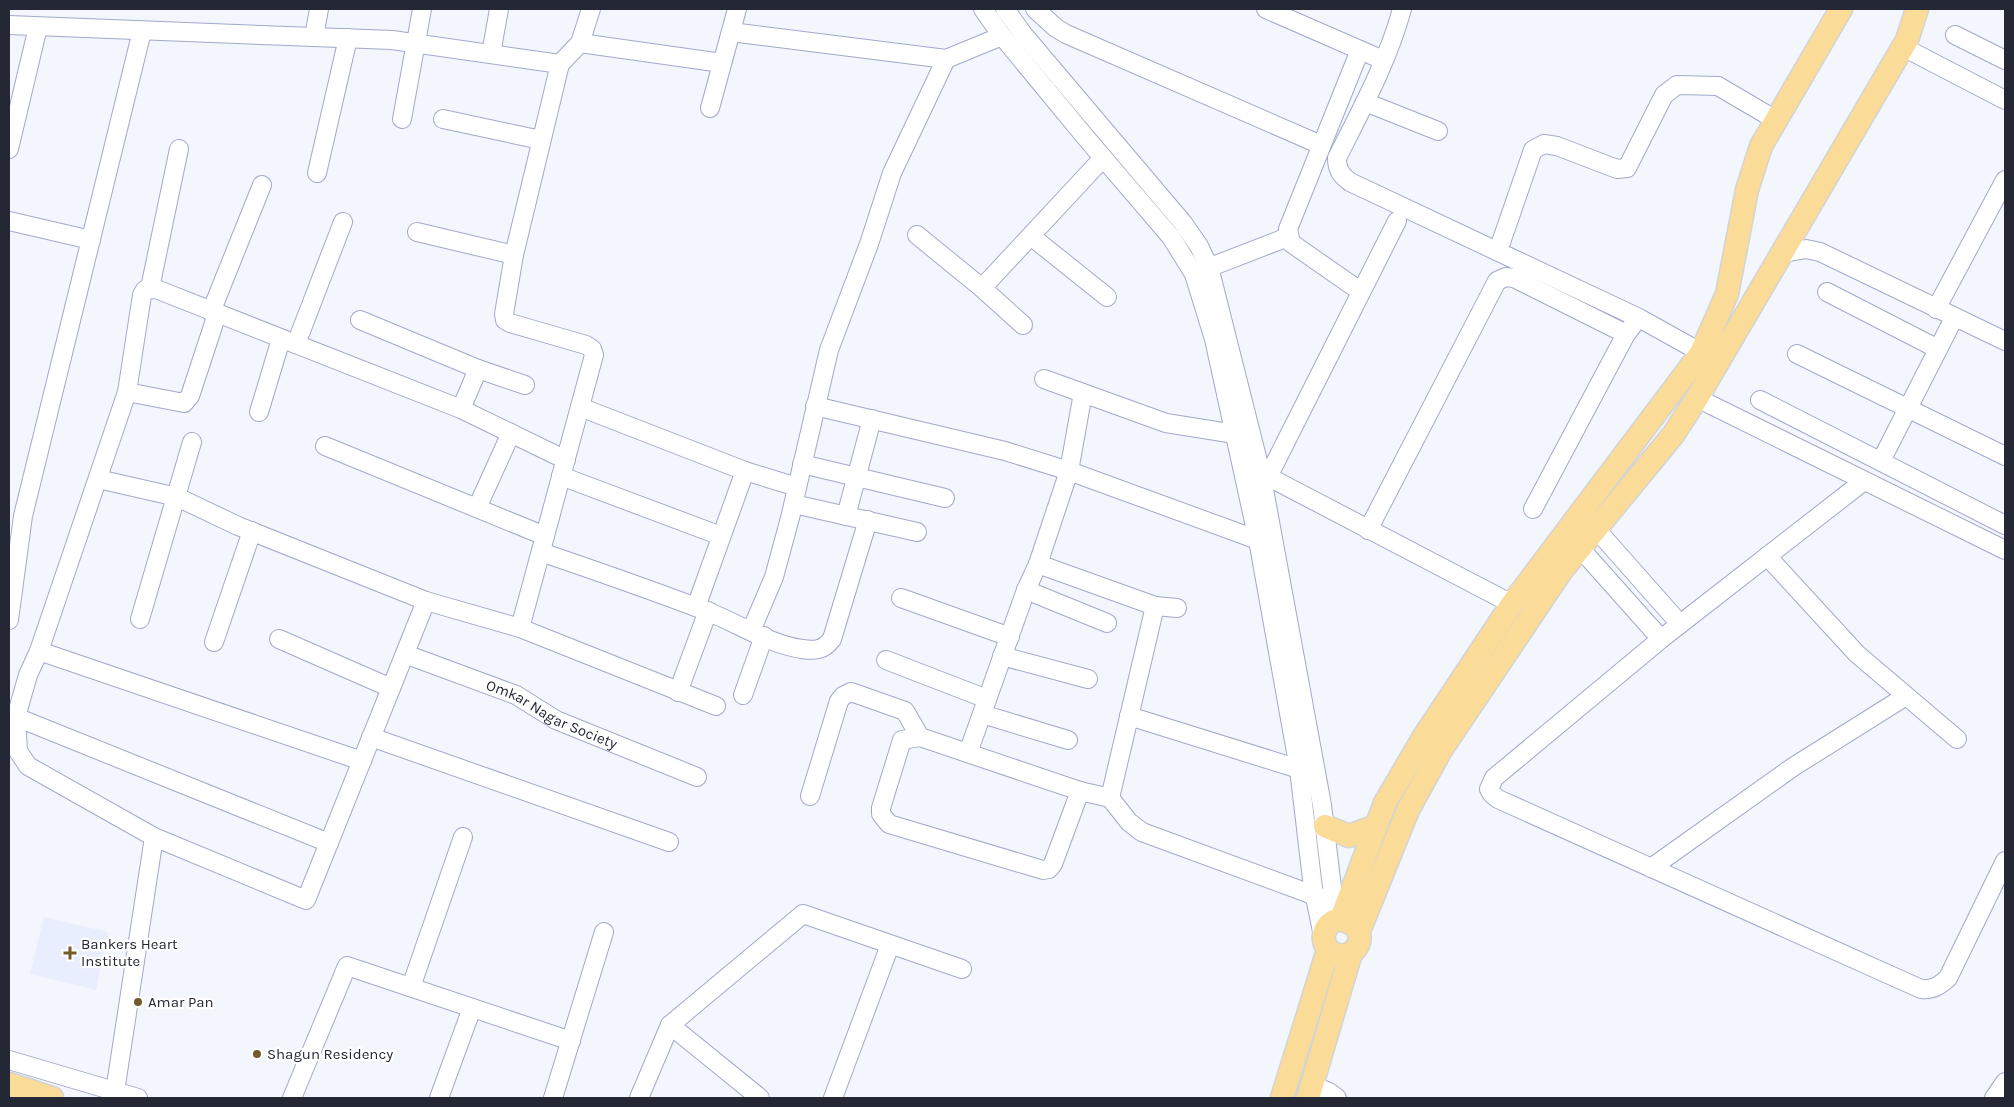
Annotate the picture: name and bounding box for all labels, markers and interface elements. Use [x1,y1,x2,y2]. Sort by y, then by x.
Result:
street label: Omkar Nagar Society [484,676,620,753]
place label: Bankers Heart Institute [81,935,178,970]
marker: Bankers Heart Institute [63,946,77,960]
place label: Amar Pan [148,993,214,1011]
marker: Amar Pan [132,996,144,1008]
place label: Shagun Residency [267,1045,393,1063]
marker: Shagun Residency [251,1048,263,1060]

